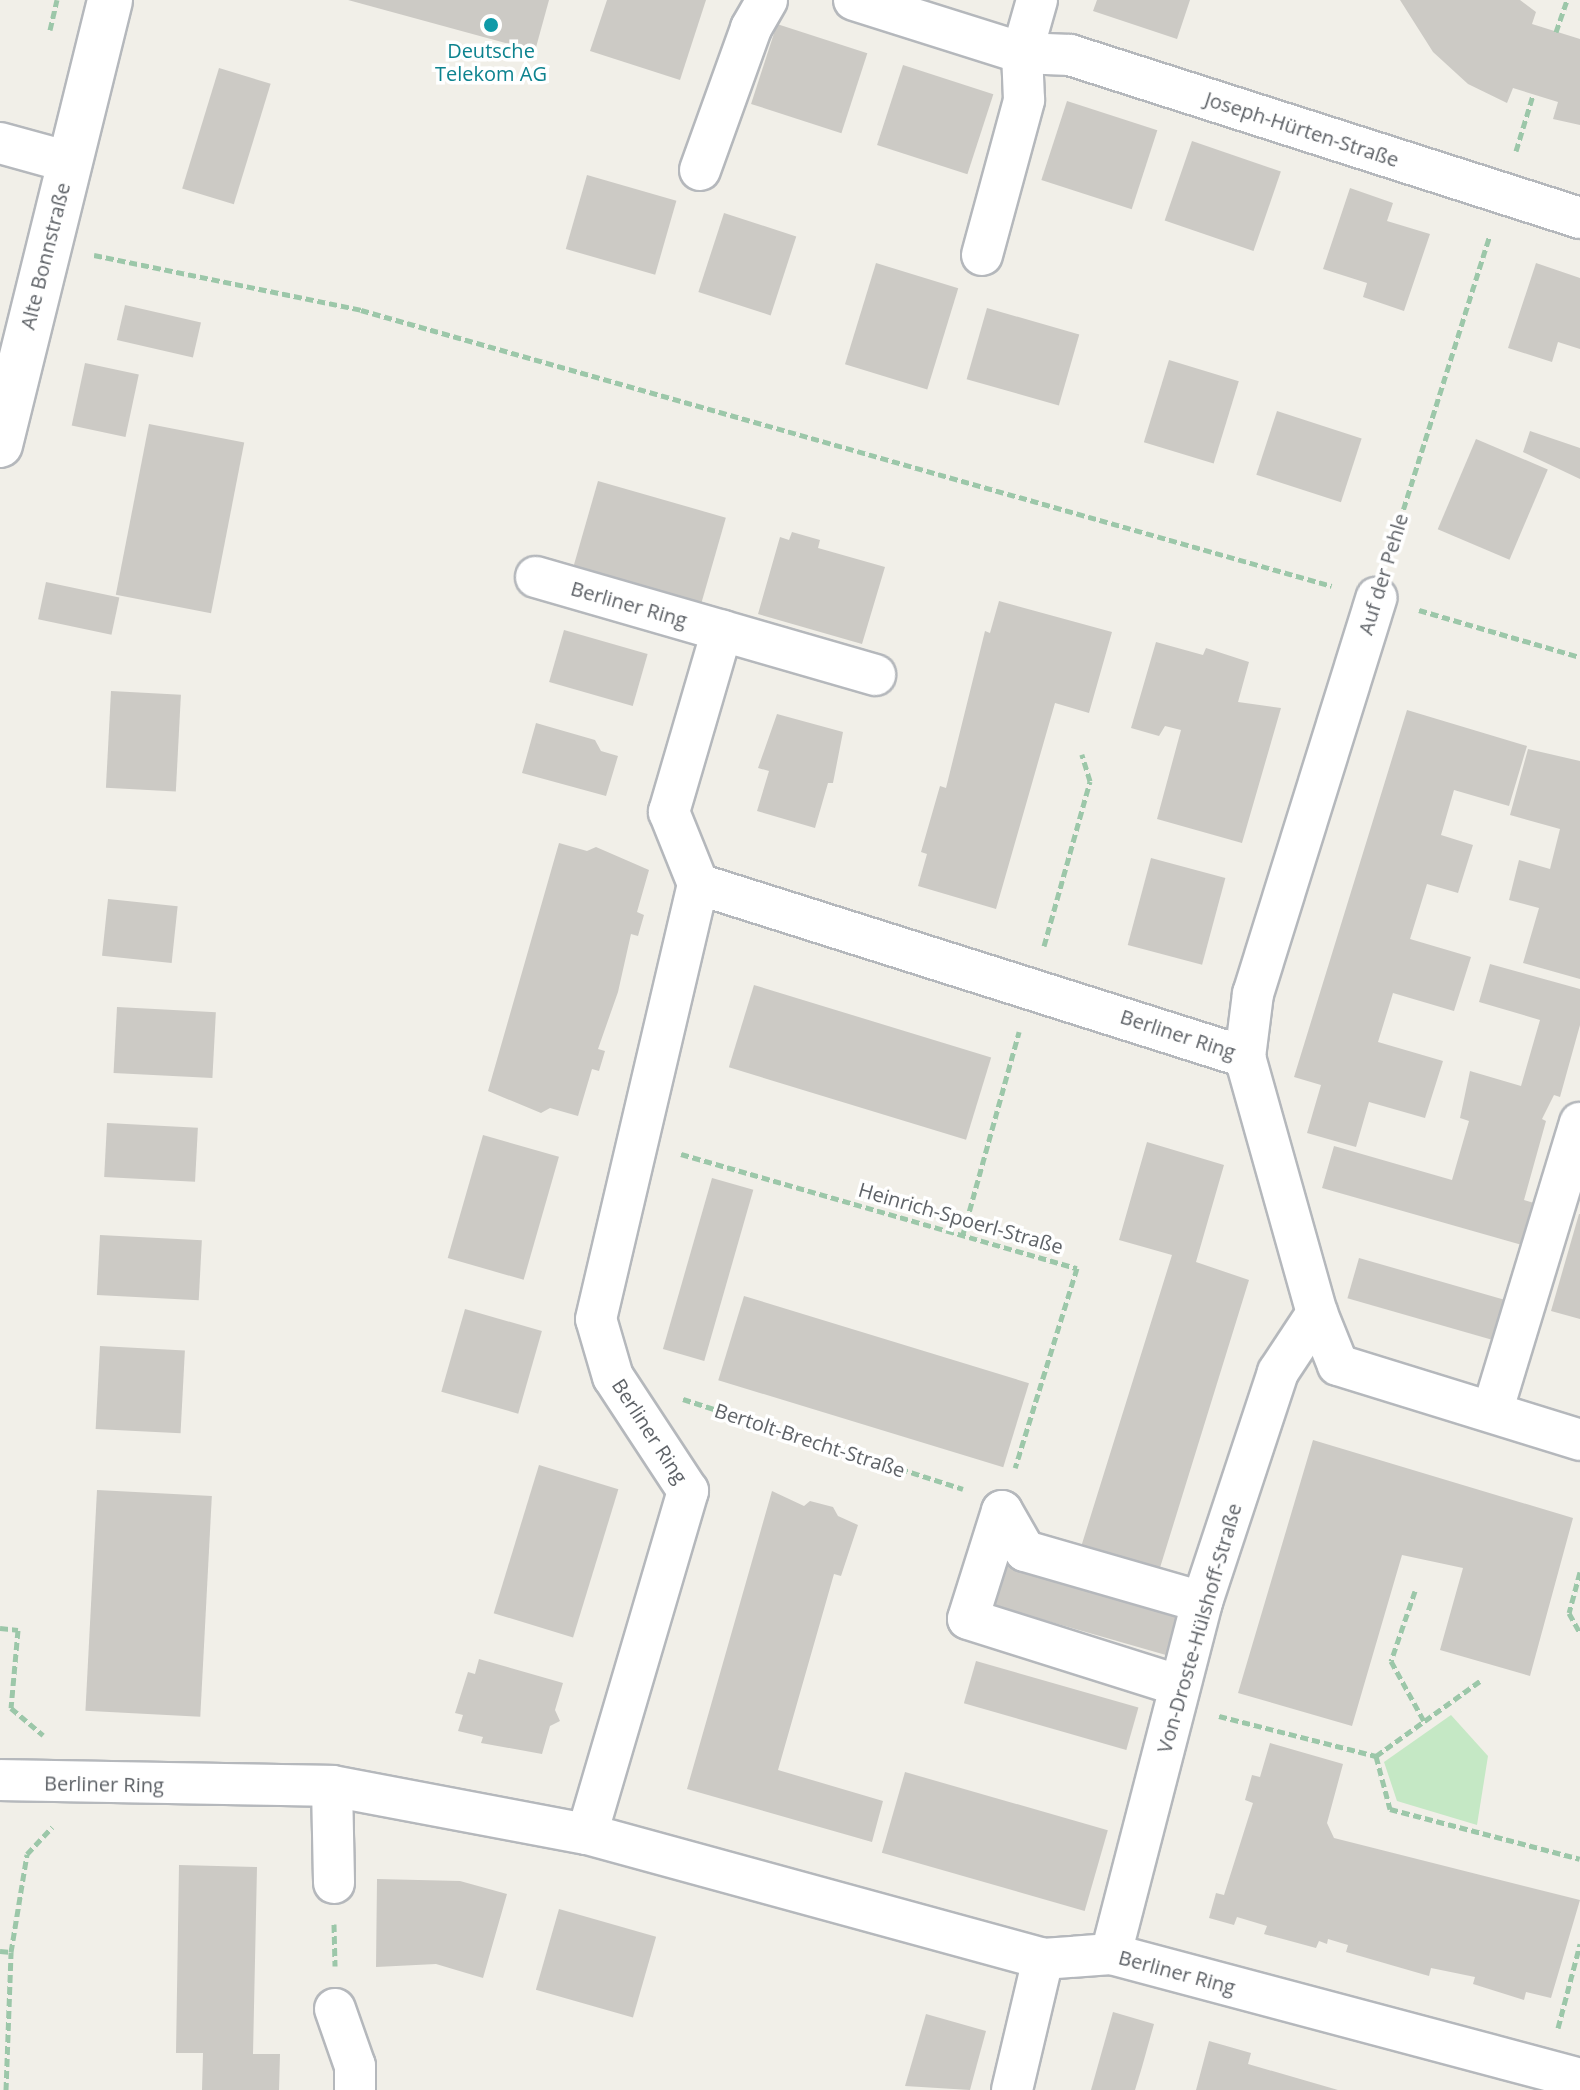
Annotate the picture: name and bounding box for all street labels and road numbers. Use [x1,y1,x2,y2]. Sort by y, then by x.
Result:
street label: Joseph-Hürten-Straße [1202,86,1402,172]
street label: Alte Bonnstraße [15,180,75,332]
street label: Auf der Pehle [1353,510,1413,638]
street label: Berliner Ring [568,576,690,632]
street label: Berliner Ring [1117,1004,1239,1064]
street label: Heinrich-Spoerl-Straße [856,1177,1066,1259]
street label: Berliner Ring [607,1374,693,1488]
street label: Bertolt-Brecht-Straße [712,1398,908,1482]
street label: Von-Droste-Hülshoff-Straße [1152,1500,1246,1756]
street label: Berliner Ring [44,1771,164,1797]
street label: Berliner Ring [1116,1945,1238,1999]

